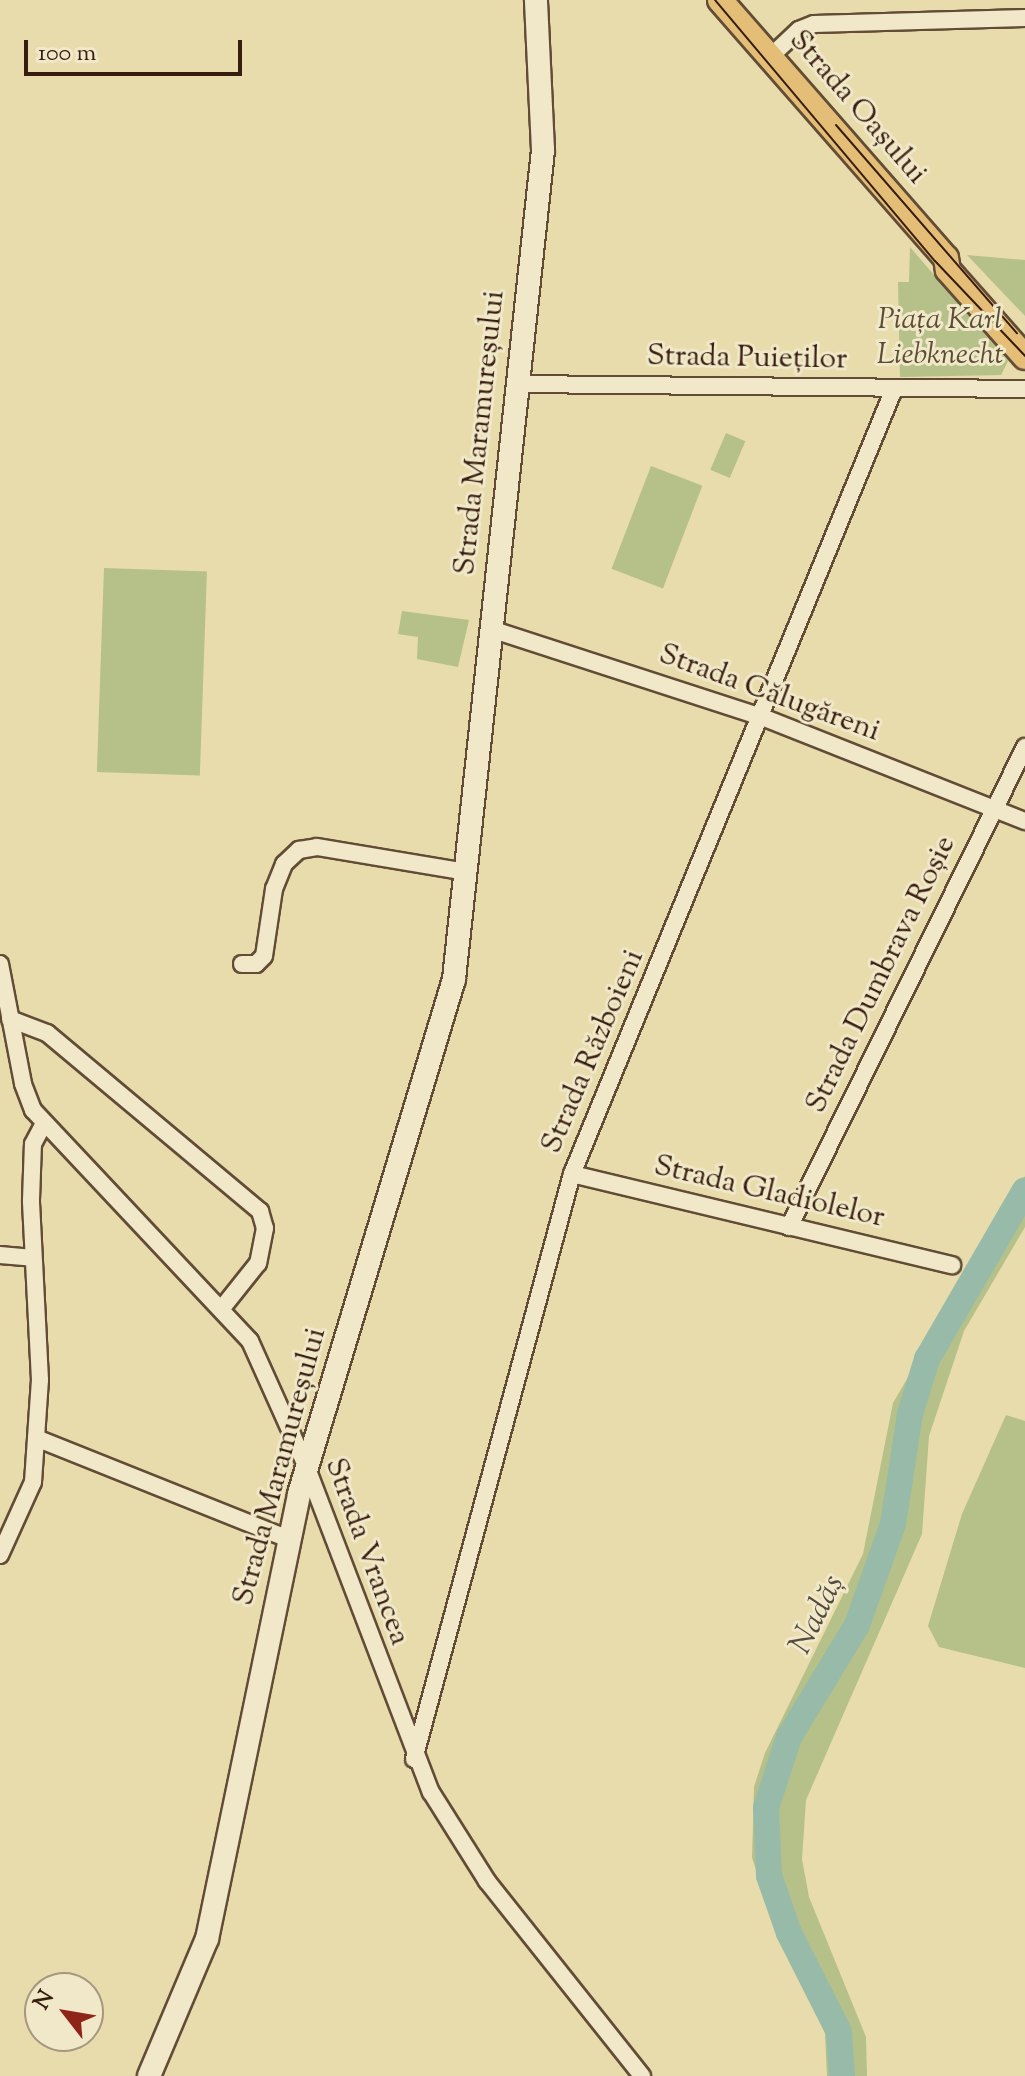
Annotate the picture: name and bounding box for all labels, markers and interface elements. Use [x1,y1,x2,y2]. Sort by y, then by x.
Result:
scale bar [28,24,246,74]
street label: Strada Oașului [780,24,934,192]
text: 100 m [38,37,96,71]
street label: Strada Maramureșului [448,289,514,577]
park label: Piața Karl Liebknecht [876,303,1004,374]
street label: Strada Puieților [646,339,848,379]
street label: Strada Călugăreni [654,637,884,751]
street label: Strada Dumbrava Roșie [799,831,965,1119]
street label: Strada Războieni [535,945,653,1159]
street label: Strada Gladiolelor [650,1149,888,1237]
street label: Strada Maramureșului [227,1324,335,1610]
street label: Strada Vrancea [316,1454,416,1650]
water label: Nadăș [782,1569,854,1661]
north arrow [24,1972,104,2052]
text: N [27,1985,63,2016]

